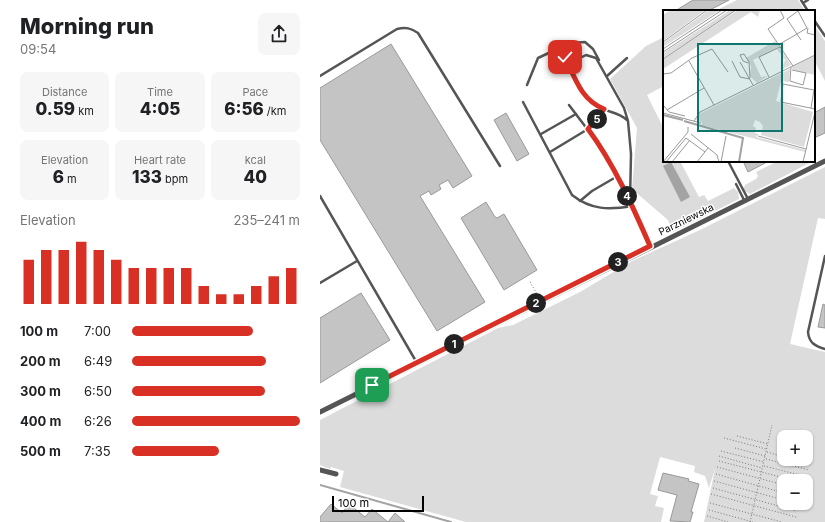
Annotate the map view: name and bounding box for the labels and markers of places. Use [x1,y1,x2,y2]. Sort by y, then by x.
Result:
pin [548,40,582,74]
pin: 5 [587,109,607,129]
pin: 4 [617,186,637,206]
pin: 3 [608,252,628,272]
pin: 2 [526,293,546,313]
pin: 1 [444,334,464,354]
pin [355,368,389,402]

